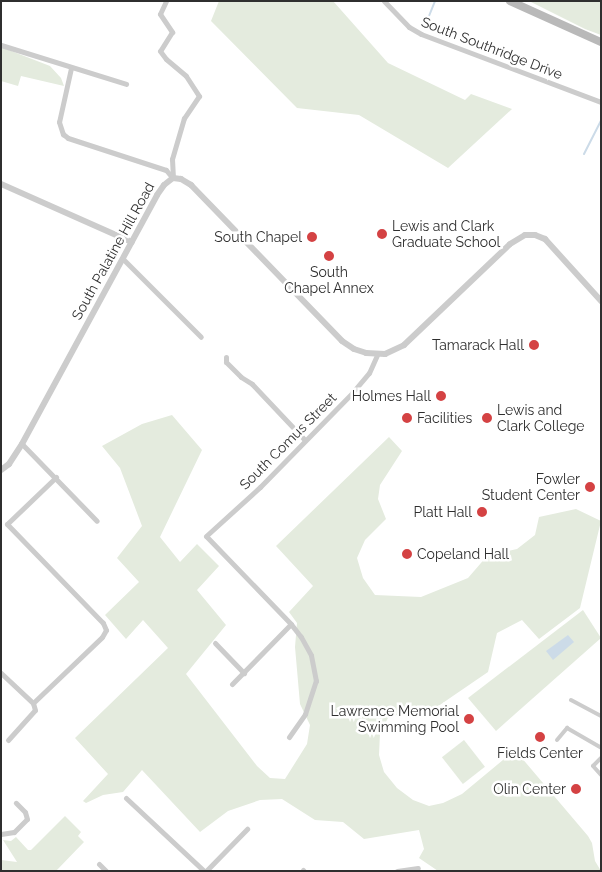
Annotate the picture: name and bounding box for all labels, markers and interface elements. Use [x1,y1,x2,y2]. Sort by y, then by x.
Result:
street label: South Southridge Drive [419,13,565,83]
street label: South Palatine Hill Road [68,179,158,323]
place label: Lewis and Clark Graduate School [392,218,500,250]
marker: Lewis and Clark Graduate School [376,228,388,240]
place label: South Chapel [214,229,302,245]
marker: South Chapel [306,231,318,243]
marker: South Chapel Annex [323,250,335,262]
place label: South Chapel Annex [284,264,374,296]
place label: Tamarack Hall [432,337,524,353]
marker: Tamarack Hall [528,339,540,351]
place label: Holmes Hall [352,388,431,404]
street label: South Comus Street [236,389,340,493]
marker: Holmes Hall [435,390,447,402]
place label: Lewis and Clark College [497,402,585,434]
place label: Facilities [417,410,472,426]
marker: Facilities [401,412,413,424]
marker: Lewis and Clark College [481,412,493,424]
place label: Fowler Student Center [482,471,580,504]
marker: Fowler Student Center [584,481,596,493]
place label: Platt Hall [413,504,472,520]
marker: Platt Hall [476,506,488,518]
place label: Copeland Hall [417,546,509,562]
marker: Copeland Hall [401,548,413,560]
place label: Lawrence Memorial Swimming Pool [331,703,459,736]
marker: Lawrence Memorial Swimming Pool [463,713,475,725]
marker: Fields Center [534,731,546,743]
place label: Fields Center [497,745,583,761]
place label: Olin Center [493,781,566,797]
marker: Olin Center [570,783,582,795]

